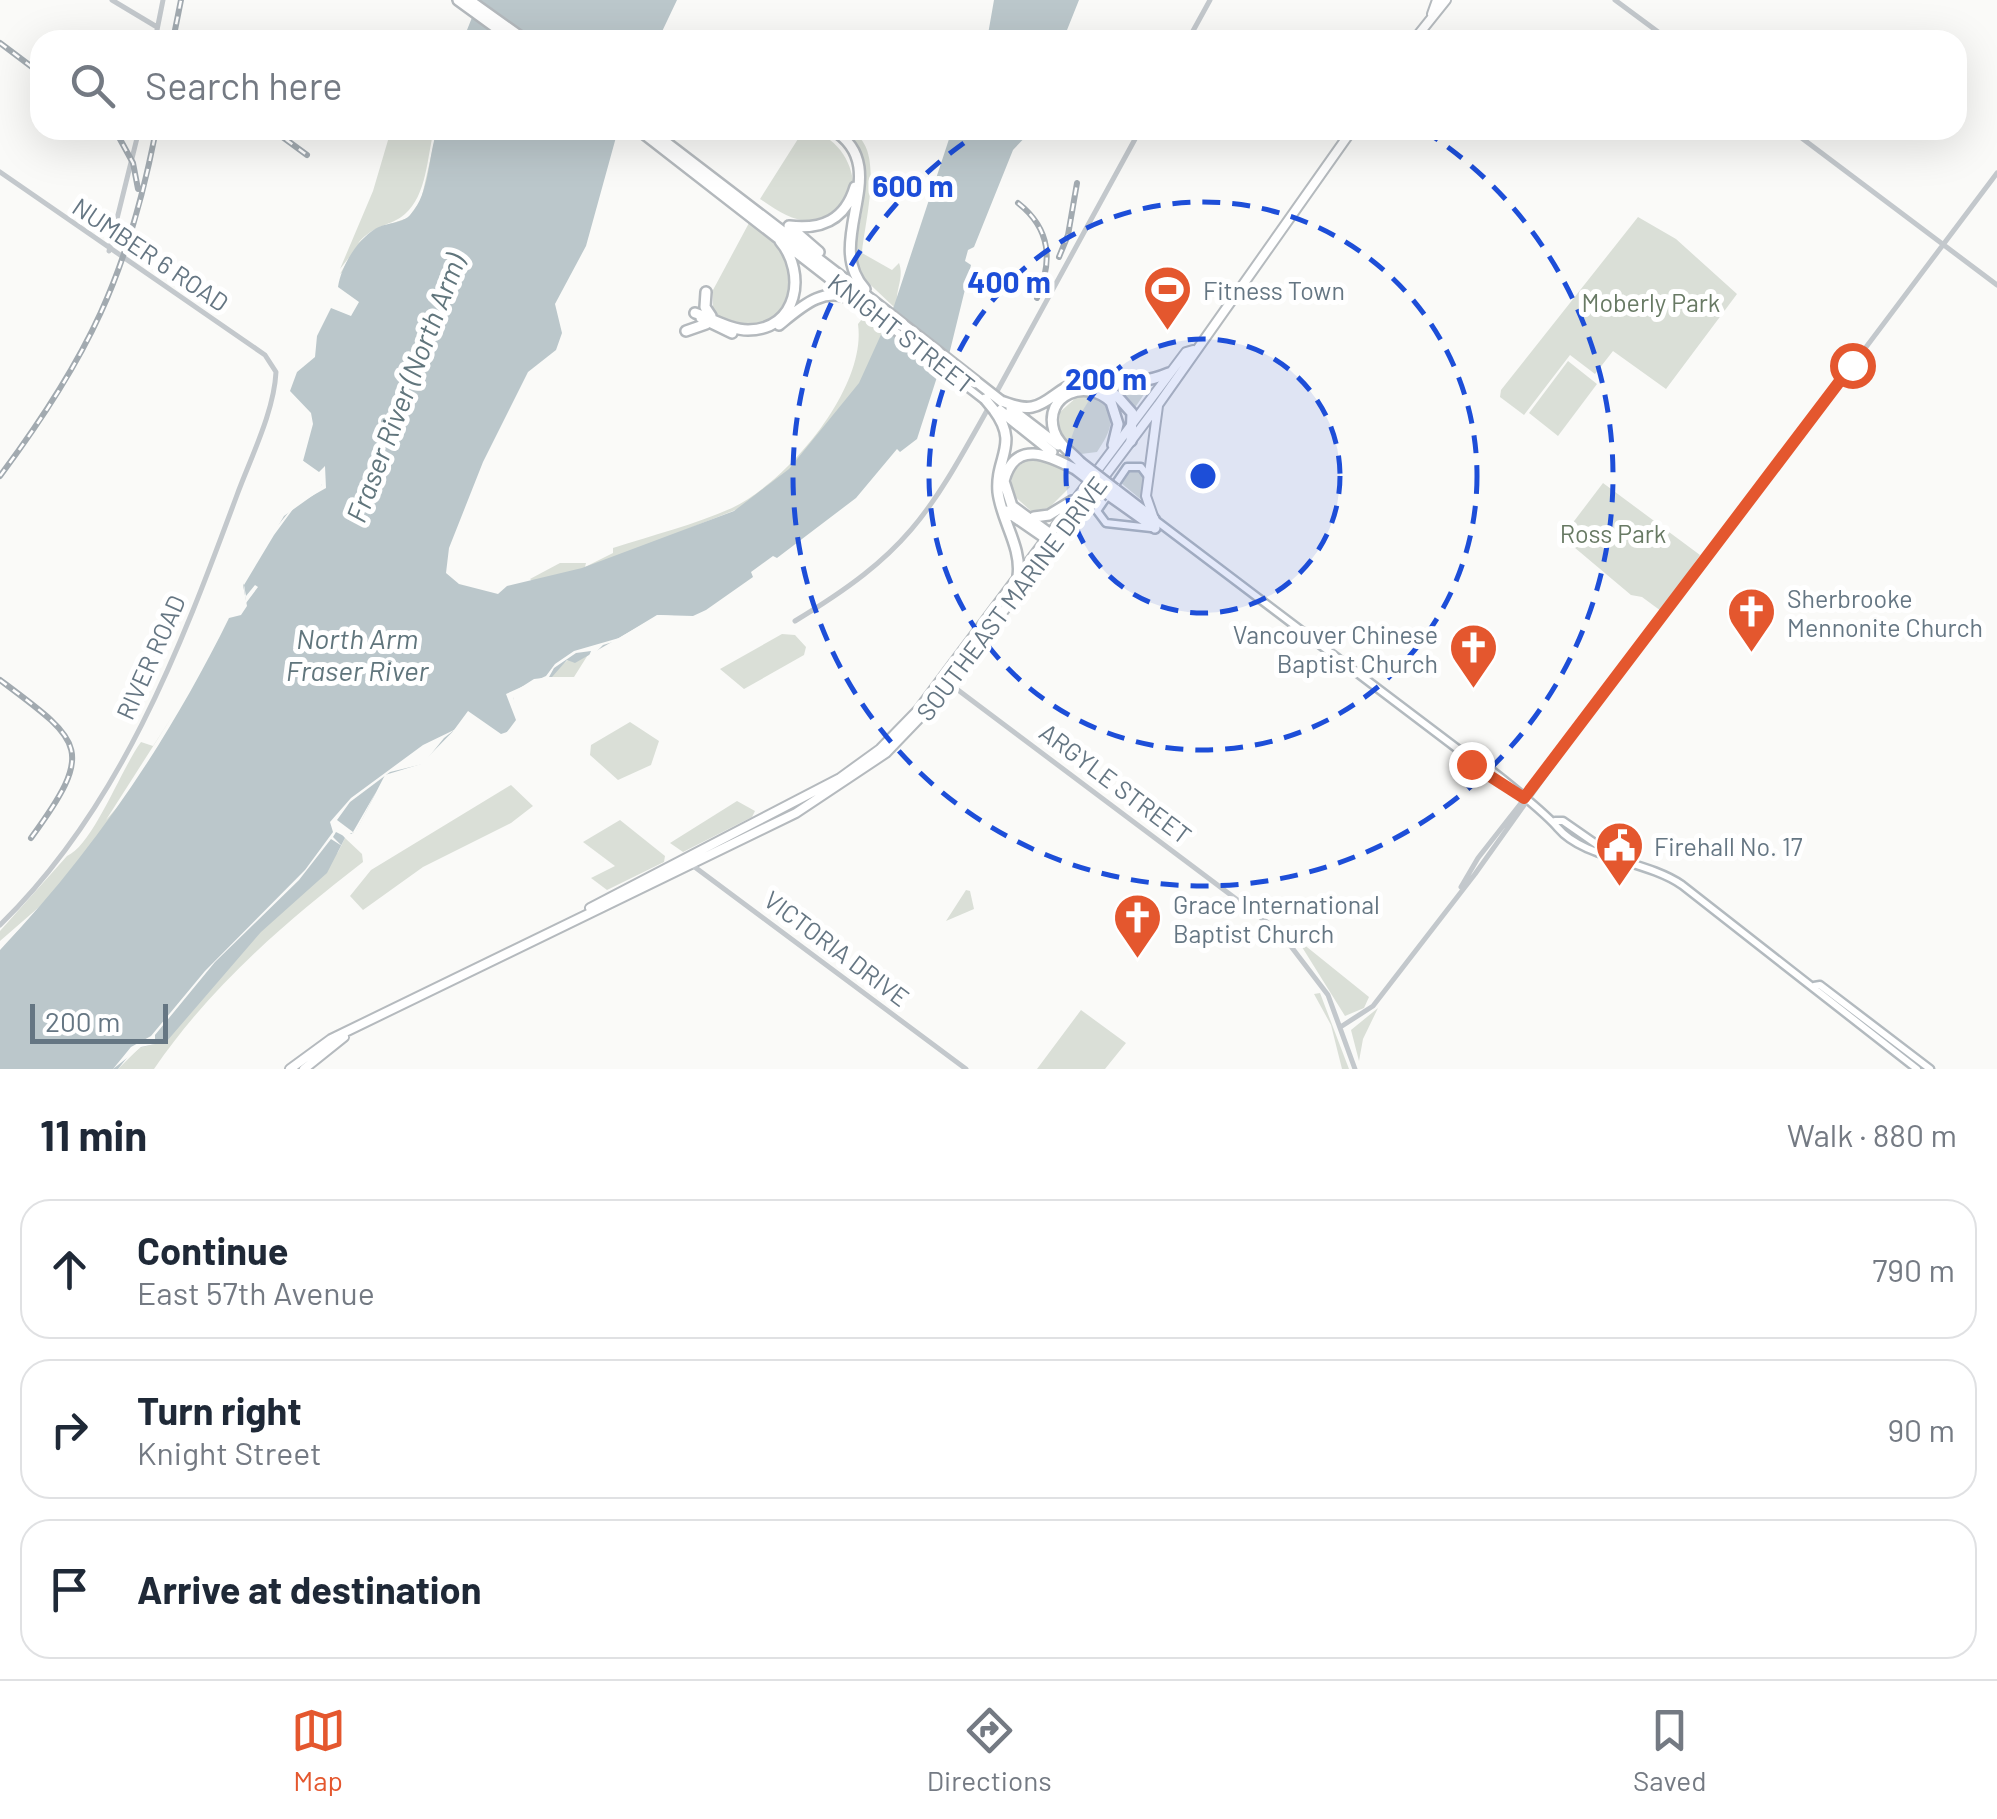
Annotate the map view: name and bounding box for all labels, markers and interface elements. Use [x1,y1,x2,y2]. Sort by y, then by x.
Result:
search box [30,30,1967,140]
icon: search [65,58,120,113]
text: Search here [145,62,343,108]
text: 600 m [872,167,954,203]
street label: NUMBER 6 ROAD [67,191,235,317]
water label: Fraser River (North Arm) [338,247,473,527]
text: 400 m [967,263,1051,299]
sports icon: Fitness Town [1142,264,1194,332]
street label: KNIGHT STREET [823,266,981,400]
place label: Fitness Town [1203,275,1345,305]
park label: Moberly Park [1582,287,1720,317]
route start [1830,343,1876,389]
text: 200 m [1065,360,1147,396]
centre of rings [1185,458,1221,494]
street label: SOUTHEAST MARINE DRIVE [909,470,1113,726]
park label: Ross Park [1560,518,1666,548]
place label: Sherbrooke Mennonite Church [1787,583,1983,642]
church icon: Sherbrooke Mennonite Church [1726,586,1778,654]
street label: RIVER ROAD [109,590,191,724]
place label: Vancouver Chinese Baptist Church [1233,619,1438,678]
water label: North Arm Fraser River [286,621,429,687]
church icon: Vancouver Chinese Baptist Church [1447,622,1499,690]
street label: ARGYLE STREET [1034,716,1198,850]
route end [1449,742,1495,788]
public building icon: Firehall No. 17 [1593,820,1645,888]
place label: Firehall No. 17 [1654,831,1803,861]
street label: VICTORIA DRIVE [759,884,915,1012]
place label: Grace International Baptist Church [1173,889,1380,948]
church icon: Grace International Baptist Church [1112,892,1164,960]
scale bar [30,999,168,1044]
text: 200 m [45,1004,120,1038]
text: 11 min [40,1109,147,1159]
text: Walk · 880 m [1787,1115,1957,1153]
text: Continue [137,1227,288,1273]
icon: ahead [42,1242,97,1297]
text: 790 m [1872,1250,1955,1288]
text: East 57th Avenue [137,1273,375,1311]
text: Turn right [137,1387,302,1433]
icon: right [42,1402,97,1457]
text: 90 m [1887,1410,1955,1448]
text: Knight Street [137,1433,322,1471]
icon: arrive [42,1562,97,1617]
text: Arrive at destination [137,1566,482,1612]
tab: Map [291,1703,346,1797]
tab: Directions [927,1703,1052,1797]
tab: Saved [1633,1703,1706,1797]

